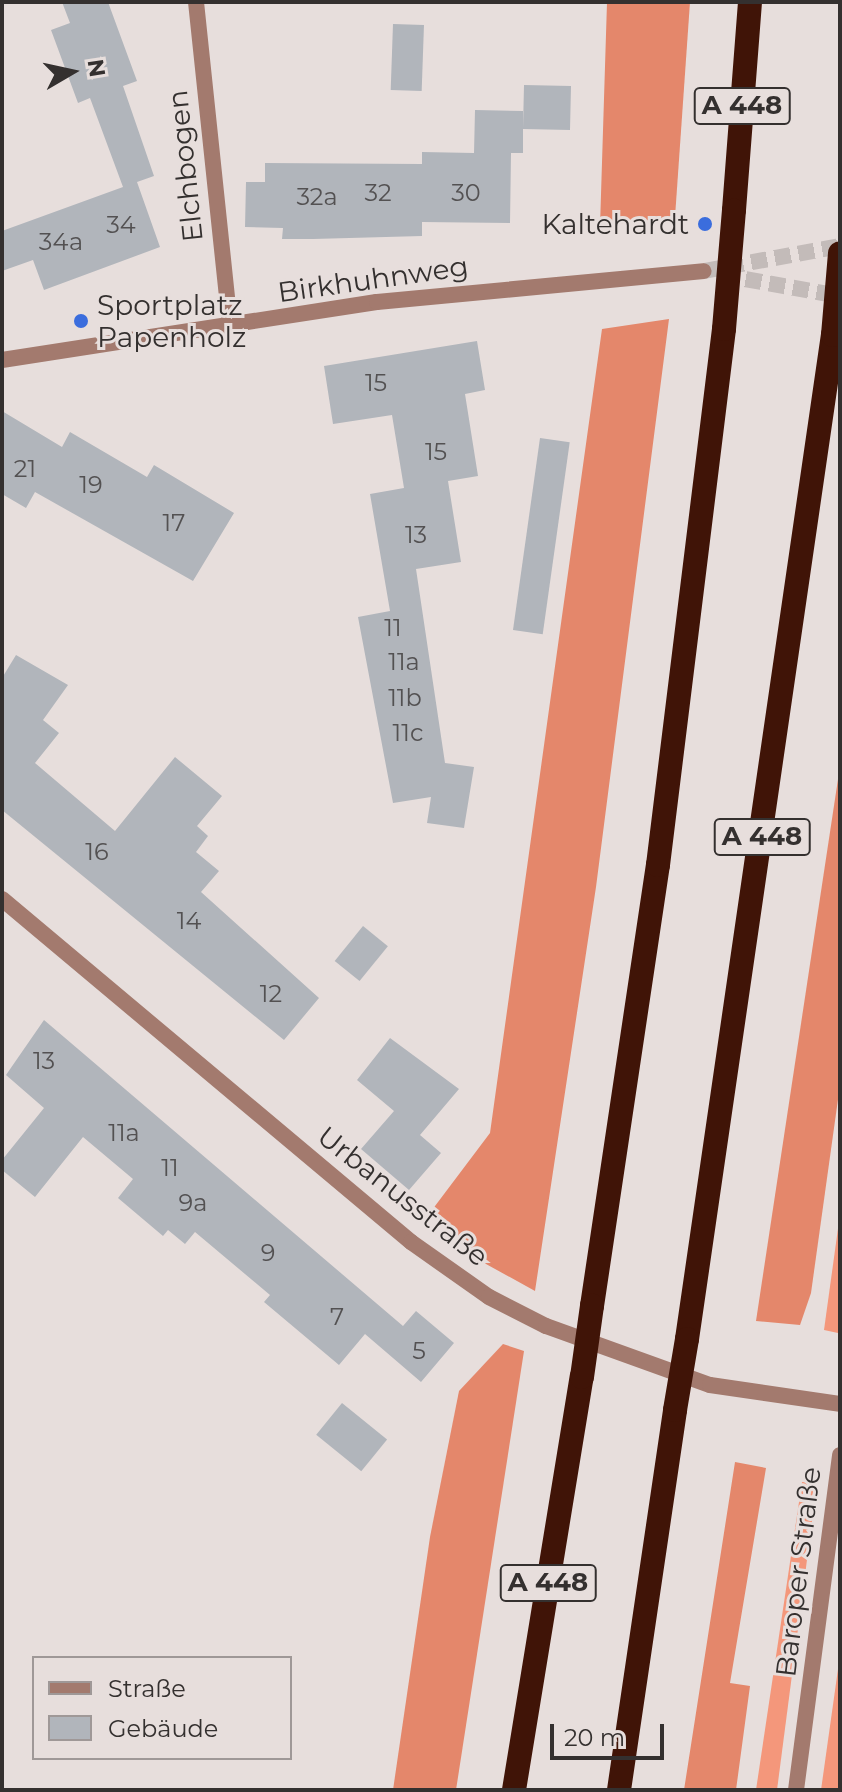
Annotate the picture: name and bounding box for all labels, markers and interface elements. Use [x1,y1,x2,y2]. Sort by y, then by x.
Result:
north arrow [32,32,112,112]
text: N [81,57,111,79]
road number: A 448 [692,84,792,128]
street label: Elchbogen [160,89,210,243]
house number: 32 [364,179,392,207]
house number: 30 [451,179,481,207]
house number: 32a [296,183,338,211]
place label: Kaltehardt [541,207,689,241]
house number: 34 [106,211,136,239]
marker: Kaltehardt [696,215,714,233]
house number: 34a [39,228,83,256]
street label: Birkhuhnweg [276,249,470,309]
place label: Sportplatz Papenholz [97,288,246,354]
marker: Sportplatz Papenholz [72,312,90,330]
house number: 15 [365,369,387,397]
house number: 15 [425,438,447,466]
house number: 21 [14,455,36,483]
house number: 19 [79,471,103,499]
house number: 17 [163,509,185,537]
house number: 13 [405,521,427,549]
house number: 11 [384,614,402,642]
house number: 11a [388,648,420,676]
house number: 11b [388,684,422,712]
house number: 11c [393,719,423,747]
road number: A 448 [712,815,812,859]
house number: 16 [85,838,109,866]
house number: 14 [177,907,201,935]
house number: 12 [260,980,282,1008]
house number: 13 [33,1047,55,1075]
house number: 11a [108,1119,140,1147]
street label: Urbanusstraße [311,1119,495,1273]
house number: 11 [161,1154,179,1182]
house number: 9a [179,1189,207,1217]
house number: 9 [261,1239,275,1267]
house number: 7 [330,1303,344,1331]
house number: 5 [412,1337,426,1365]
street label: Baroper Straße [768,1465,828,1679]
road number: A 448 [498,1561,598,1605]
legend [32,1656,292,1760]
text: Straße [108,1674,186,1703]
scale bar [554,1708,668,1758]
text: Gebäude [108,1714,218,1743]
text: 20 m [564,1723,625,1752]

